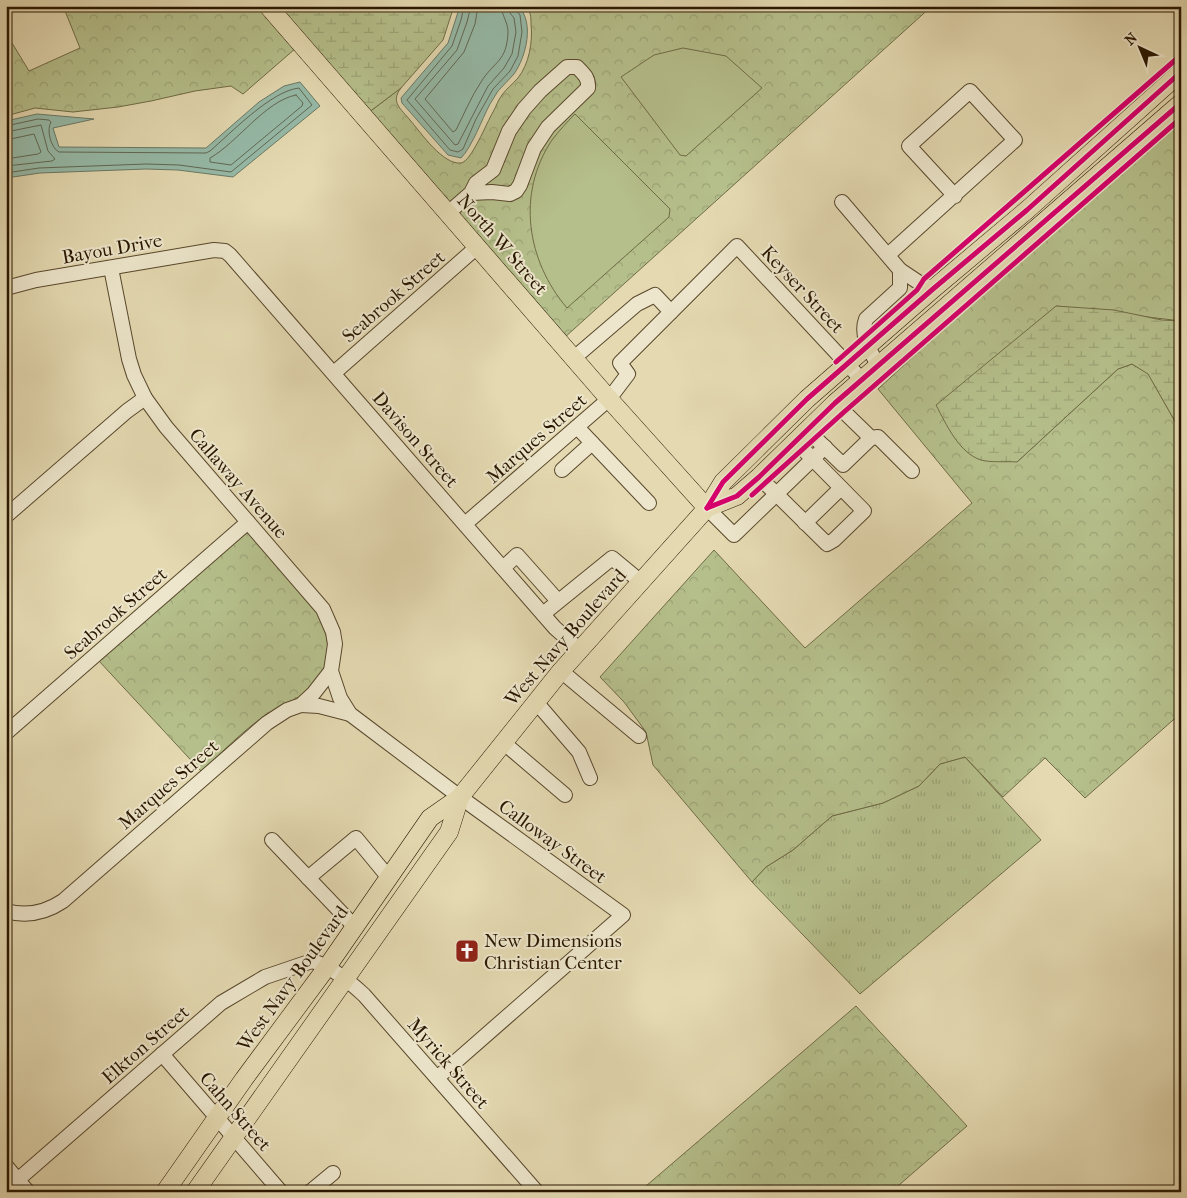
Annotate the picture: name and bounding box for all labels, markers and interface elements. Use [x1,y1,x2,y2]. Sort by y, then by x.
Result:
north arrow [1114,22,1164,72]
text: N [1122,29,1141,49]
street label: North W Street [453,190,552,300]
street label: Bayou Drive [60,229,164,269]
street label: Keyser Street [756,241,848,338]
street label: Seabrook Street [338,246,450,347]
street label: Davison Street [368,387,463,492]
street label: Marques Street [482,389,591,488]
street label: Callaway Avenue [185,424,292,543]
street label: Seabrook Street [60,563,172,664]
street label: West Navy Boulevard [500,564,632,711]
street label: Marques Street [114,735,223,834]
street label: Calloway Street [494,795,611,888]
street label: West Navy Boulevard [232,901,353,1056]
place label: New Dimensions Christian Center [484,930,623,974]
church icon: New Dimensions Christian Center [454,938,480,964]
street label: Elkton Street [98,1001,194,1089]
street label: Myrick Street [403,1014,494,1114]
street label: Cahn Street [195,1068,276,1156]

